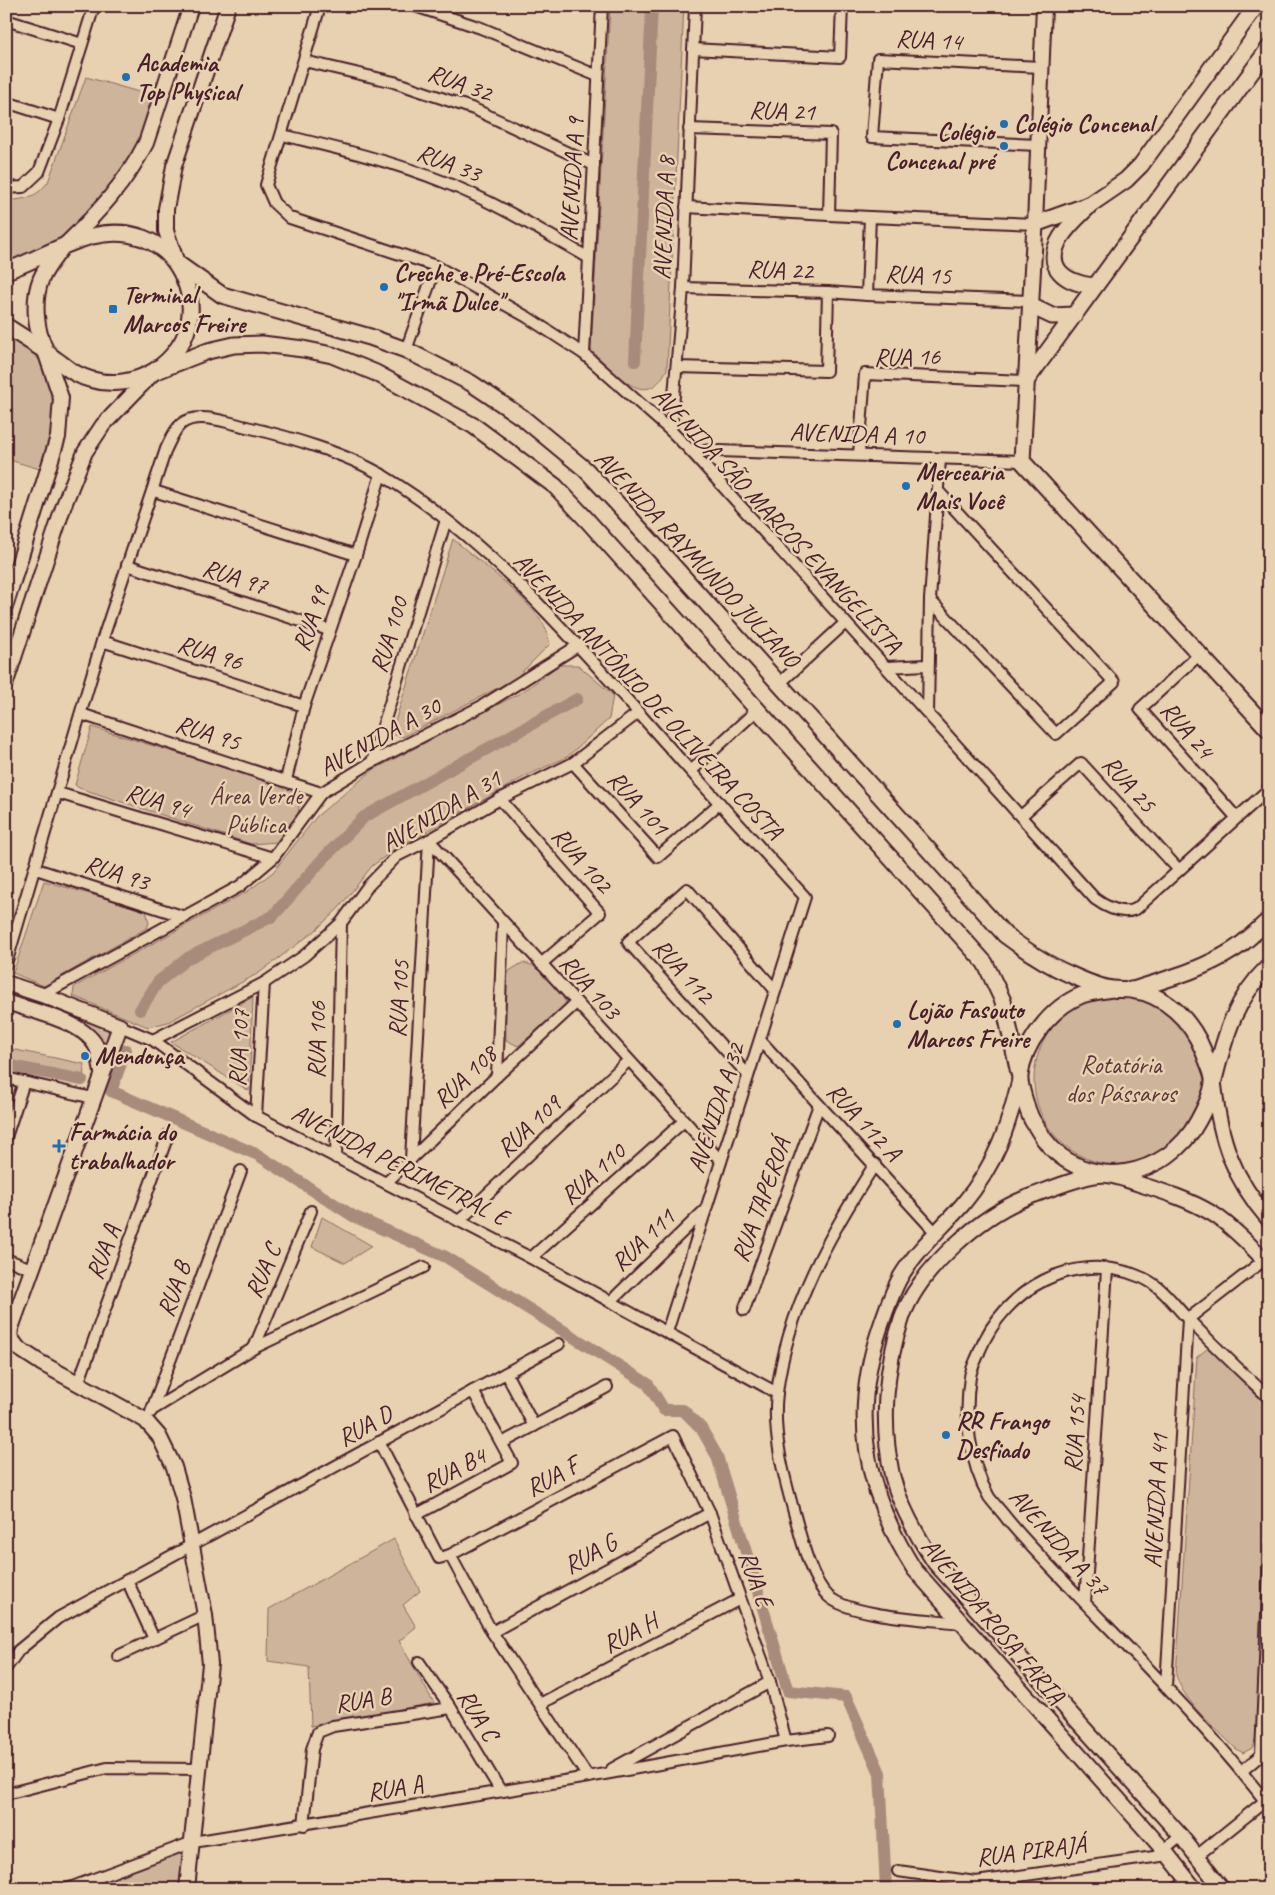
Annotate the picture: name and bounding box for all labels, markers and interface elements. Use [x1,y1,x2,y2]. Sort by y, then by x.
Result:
street label: RUA 14 [895,22,966,58]
place label: Academia Top Physical [136,47,244,108]
street label: RUA 32 [423,57,498,110]
marker: Academia Top Physical [120,71,132,83]
street label: RUA 21 [748,94,817,128]
place label: Colégio Concenal [1014,108,1158,140]
street label: AVENIDA A 9 [553,115,591,241]
place label: Colégio Concenal pré [885,116,998,177]
marker: Colégio Concenal [998,118,1010,130]
street label: RUA 33 [412,136,487,190]
marker: Colégio Concenal pré [998,140,1010,152]
street label: AVENIDA A 8 [646,153,682,280]
street label: RUA 22 [746,253,815,287]
place label: Creche e Pré-Escola "Irmã Dulce" [394,257,566,318]
street label: RUA 15 [884,258,953,292]
place label: Terminal Marcos Freire [123,279,247,340]
marker: Creche e Pré-Escola "Irmã Dulce" [378,281,390,293]
marker: Terminal Marcos Freire [107,303,119,315]
street label: RUA 16 [874,340,941,374]
street label: AVENIDA SÃO MARCOS EVANGELISTA [645,380,909,660]
street label: AVENIDA A 10 [789,416,927,452]
street label: AVENIDA RAYMUNDO JULIANO [587,443,808,677]
place label: Mercearia Mais Você [916,456,1007,517]
marker: Mercearia Mais Você [900,480,912,492]
street label: AVENIDA ANTÔNIO DE OLIVEIRA COSTA [506,546,791,847]
street label: RUA 97 [199,552,273,603]
street label: RUA 99 [285,581,337,655]
street label: RUA 100 [362,592,416,677]
street label: RUA 96 [174,628,247,679]
street label: AVENIDA A 30 [313,690,448,784]
street label: RUA 24 [1153,695,1223,768]
street label: RUA 95 [172,708,246,759]
street label: RUA 25 [1095,749,1164,821]
street label: AVENIDA A 31 [375,762,508,859]
street label: RUA 101 [600,764,677,844]
street label: RUA 94 [122,776,197,827]
park label: Área Verde Pública [210,780,304,841]
street label: RUA 102 [545,820,621,901]
street label: RUA 93 [81,848,155,899]
street label: RUA 112 [645,932,722,1012]
street label: RUA 103 [552,948,629,1028]
street label: RUA 105 [381,958,417,1038]
place label: Lojão Fasouto Marcos Freire [907,994,1031,1055]
street label: RUA 106 [300,1000,334,1079]
street label: RUA 107 [221,1007,257,1087]
marker: Lojão Fasouto Marcos Freire [891,1018,903,1030]
street label: RUA 108 [426,1037,506,1115]
street label: AVENIDA A 32 [680,1037,753,1177]
place label: Mendonça [95,1040,186,1072]
park label: Rotatória dos Pássaros [1066,1049,1179,1110]
marker: Mendonça [79,1050,91,1062]
street label: RUA 112 A [820,1076,909,1169]
street label: RUA 109 [490,1087,569,1164]
street label: AVENIDA PERIMETRAL E [286,1097,516,1235]
place label: Farmácia do trabalhador [69,1116,178,1177]
street label: RUA TAPEROÁ [724,1131,799,1266]
street label: RUA 110 [554,1135,634,1212]
marker: Farmácia do trabalhador [53,1140,65,1152]
street label: RUA 111 [604,1200,683,1278]
street label: RUA A [78,1220,128,1284]
street label: RUA C [237,1236,290,1303]
street label: RUA B [149,1255,199,1321]
street label: RUA 154 [1056,1392,1094,1474]
street label: RUA D [332,1397,399,1454]
place label: RR Frango Desfiado [956,1405,1052,1466]
marker: RR Frango Desfiado [940,1429,952,1441]
street label: AVENIDA A 41 [1137,1431,1176,1569]
street label: RUA B4 [417,1439,494,1500]
street label: RUA F [520,1447,589,1504]
street label: AVENIDA A 37 [1002,1481,1117,1604]
street label: RUA G [558,1525,624,1582]
street label: AVENIDA ROSA FARIA [914,1531,1072,1711]
street label: RUA E [731,1547,782,1614]
street label: RUA H [597,1604,666,1661]
street label: RUA B [333,1679,396,1720]
street label: RUA C [450,1683,508,1750]
street label: RUA A [365,1767,426,1809]
street label: RUA PIRAJÁ [974,1828,1091,1874]

